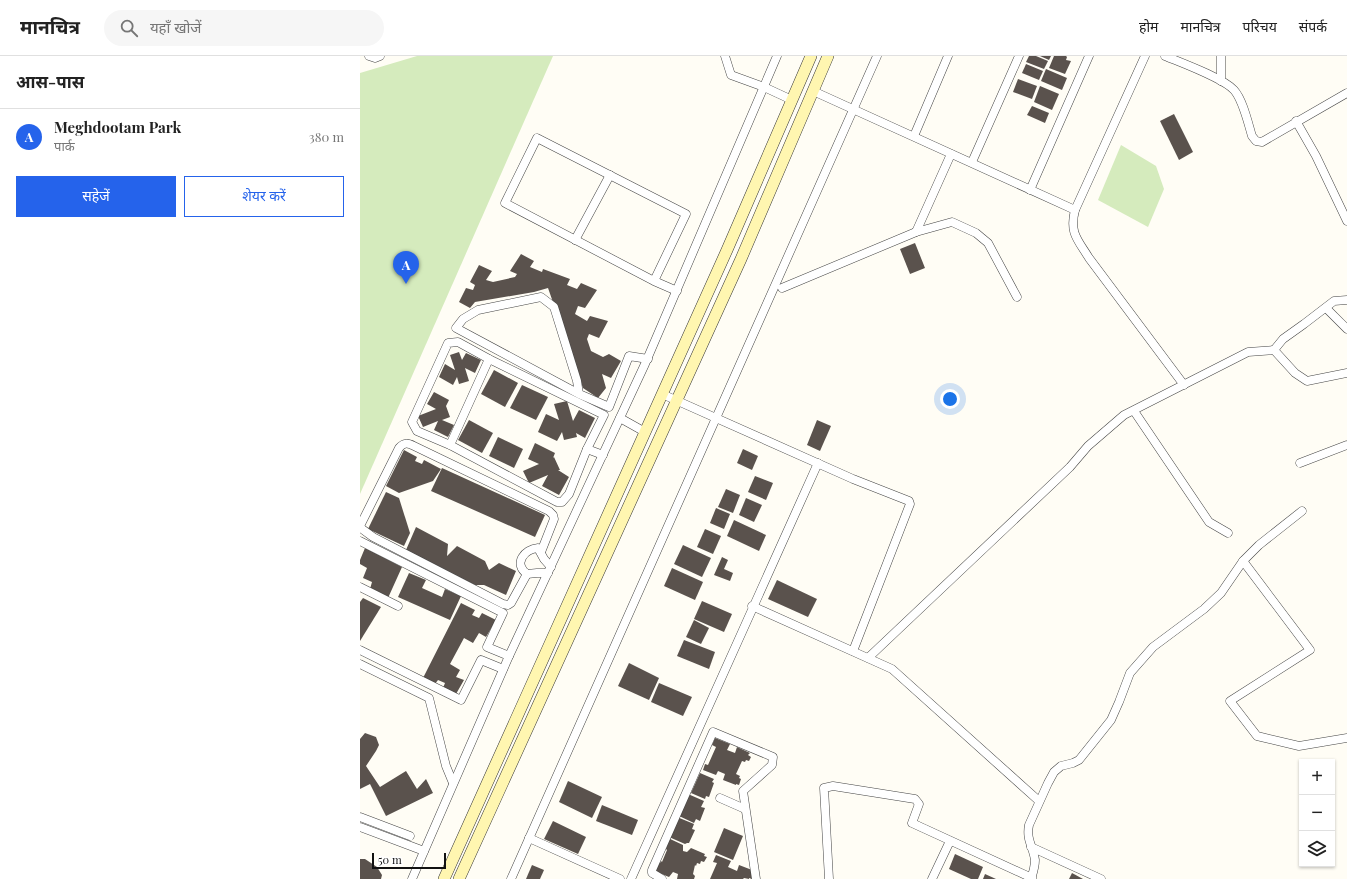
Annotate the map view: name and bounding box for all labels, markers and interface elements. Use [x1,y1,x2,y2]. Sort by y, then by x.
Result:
search box [104,10,384,46]
text: मानचित्र [20,13,80,39]
icon: search [118,17,140,39]
text: यहाँ खोजें [150,17,201,37]
text: होम [1139,17,1158,36]
text: मानचित्र [1180,17,1221,36]
text: परिचय [1243,17,1277,36]
text: संपर्क [1299,17,1327,36]
text: आस-पास [16,70,84,92]
text: Meghdootam Park [54,117,181,137]
text: A [25,128,33,145]
text: 380 m [309,128,344,145]
text: पार्क [54,137,75,154]
button: सहेजें [16,176,176,217]
button: शेयर करें [184,176,344,217]
pin: A [393,251,419,284]
your location [940,389,960,409]
map controls [1299,759,1335,867]
button: + [1299,759,1335,795]
button: − [1299,795,1335,831]
button: layers [1299,831,1335,867]
scale bar [372,851,446,870]
text: 50 m [378,852,402,867]

